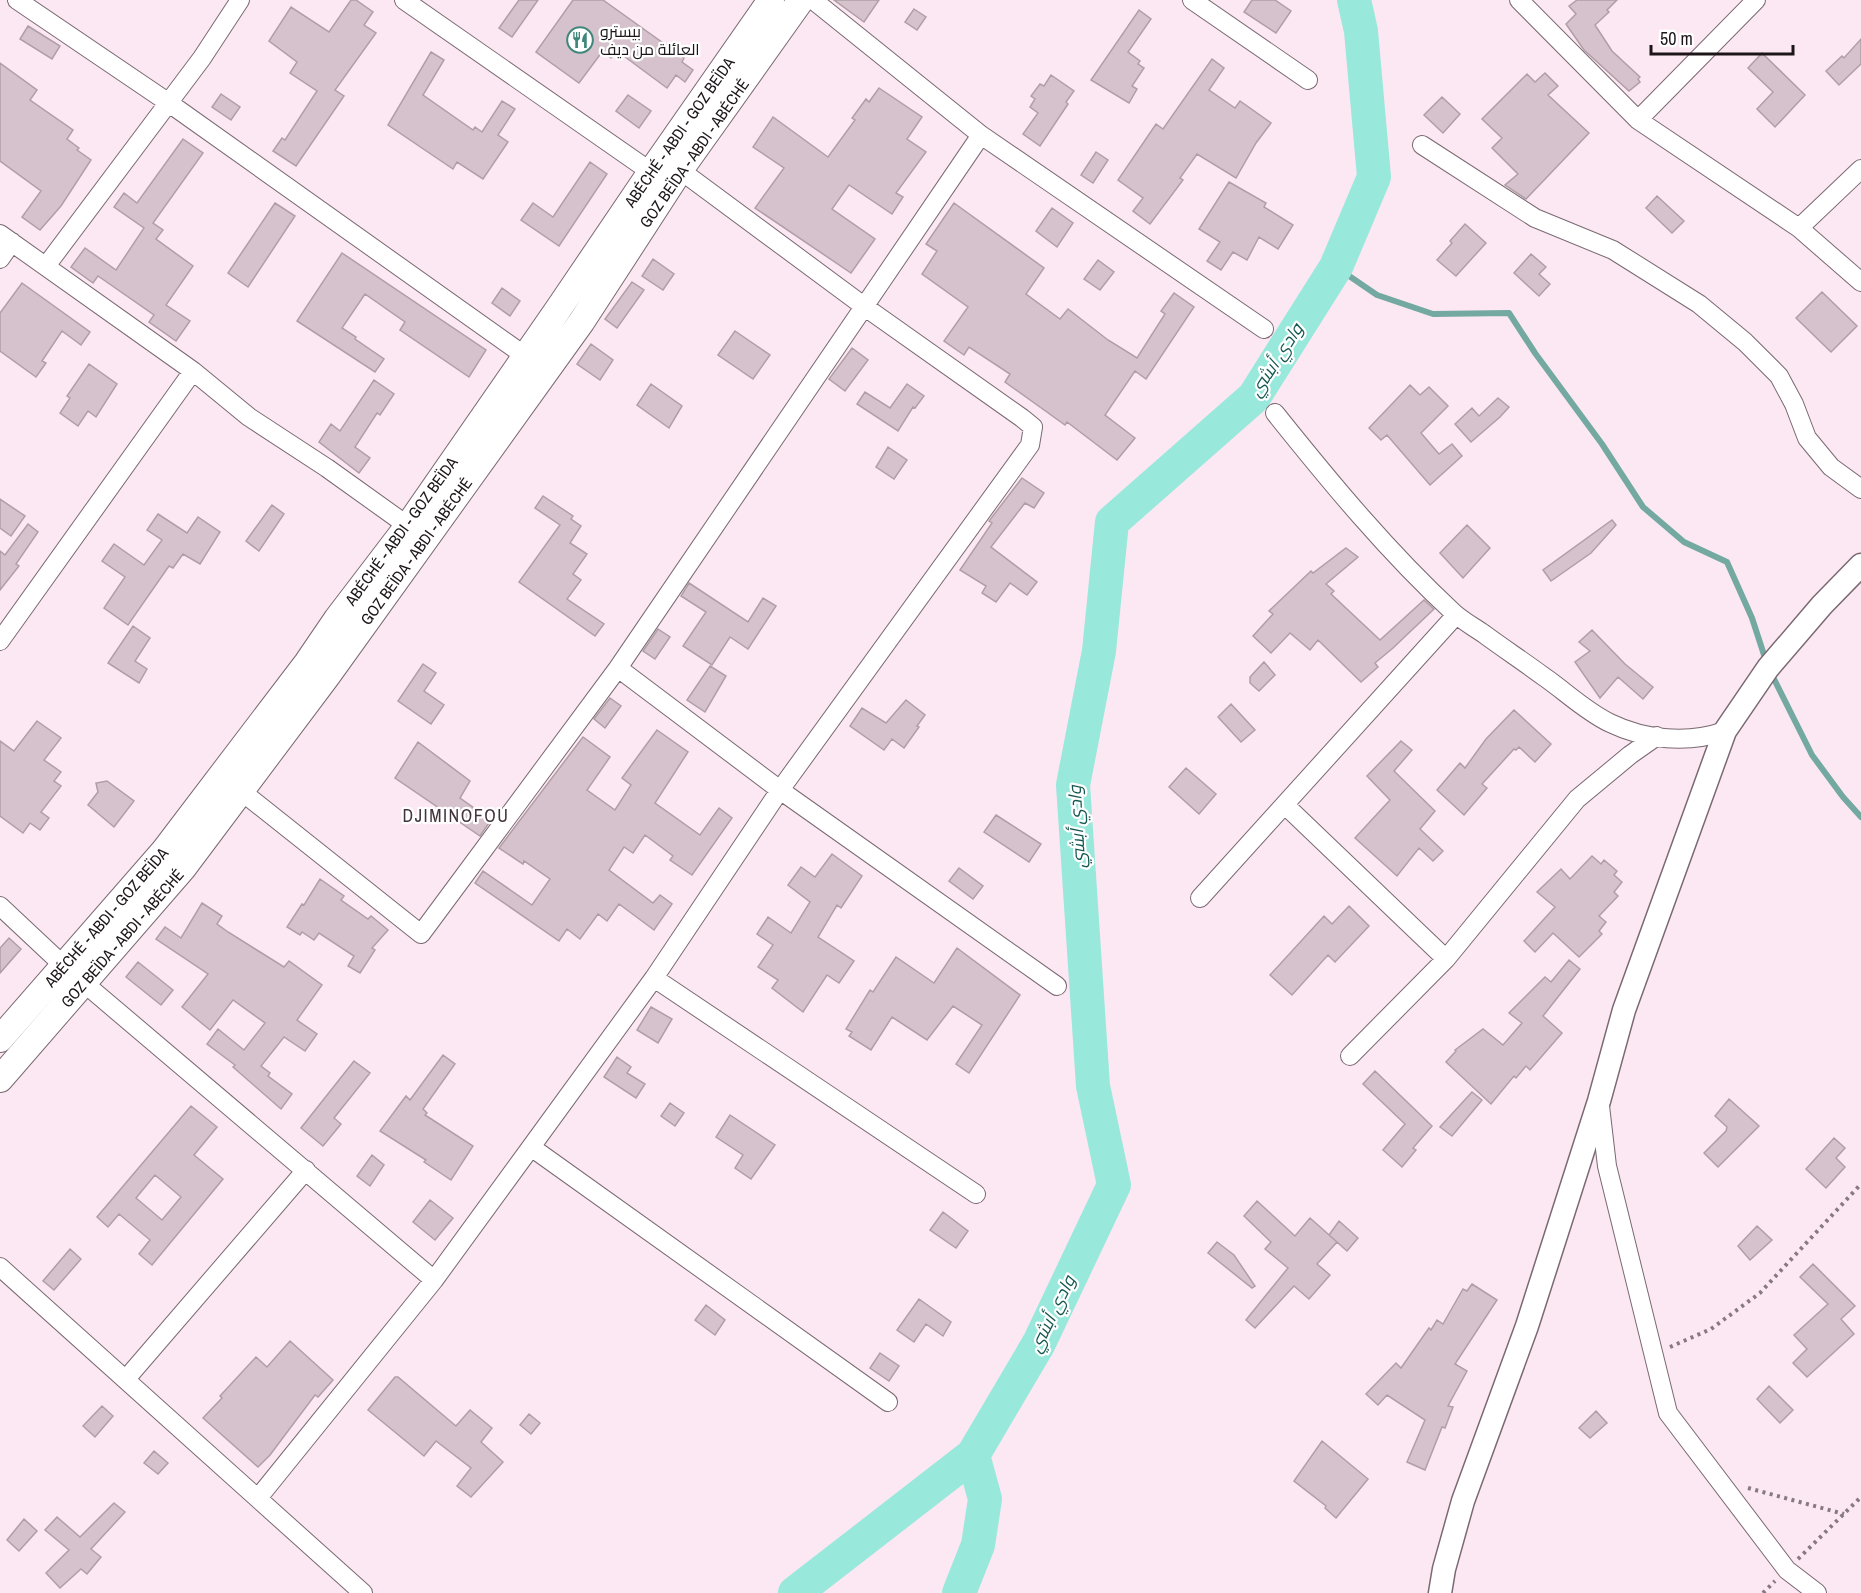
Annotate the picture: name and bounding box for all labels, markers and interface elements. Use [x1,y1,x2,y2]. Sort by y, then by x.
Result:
scale bar [1651,18,1794,56]
place label: بيسترو العائلة من ديف [600,20,700,60]
restaurant icon: بيسترو العائلة من ديف [565,25,595,55]
text: 50 m [1660,26,1693,51]
street label: ABÉCHÉ - ABDI - GOZ BEÏDA [618,52,739,212]
street label: GOZ BEÏDA - ABDI - ABÉCHÉ [634,74,754,232]
water label: وادي أبشي [1243,317,1311,402]
street label: ABÉCHÉ - ABDI - GOZ BEÏDA [339,452,463,611]
street label: GOZ BEÏDA - ABDI - ABÉCHÉ [355,473,477,629]
water label: وادي أبشي [1062,784,1093,869]
district label: DJIMINOFOU [403,803,509,828]
street label: ABÉCHÉ - ABDI - GOZ BEÏDA [38,842,173,992]
street label: GOZ BEÏDA - ABDI - ABÉCHÉ [56,864,188,1012]
water label: وادي أبشي [1022,1270,1083,1357]

